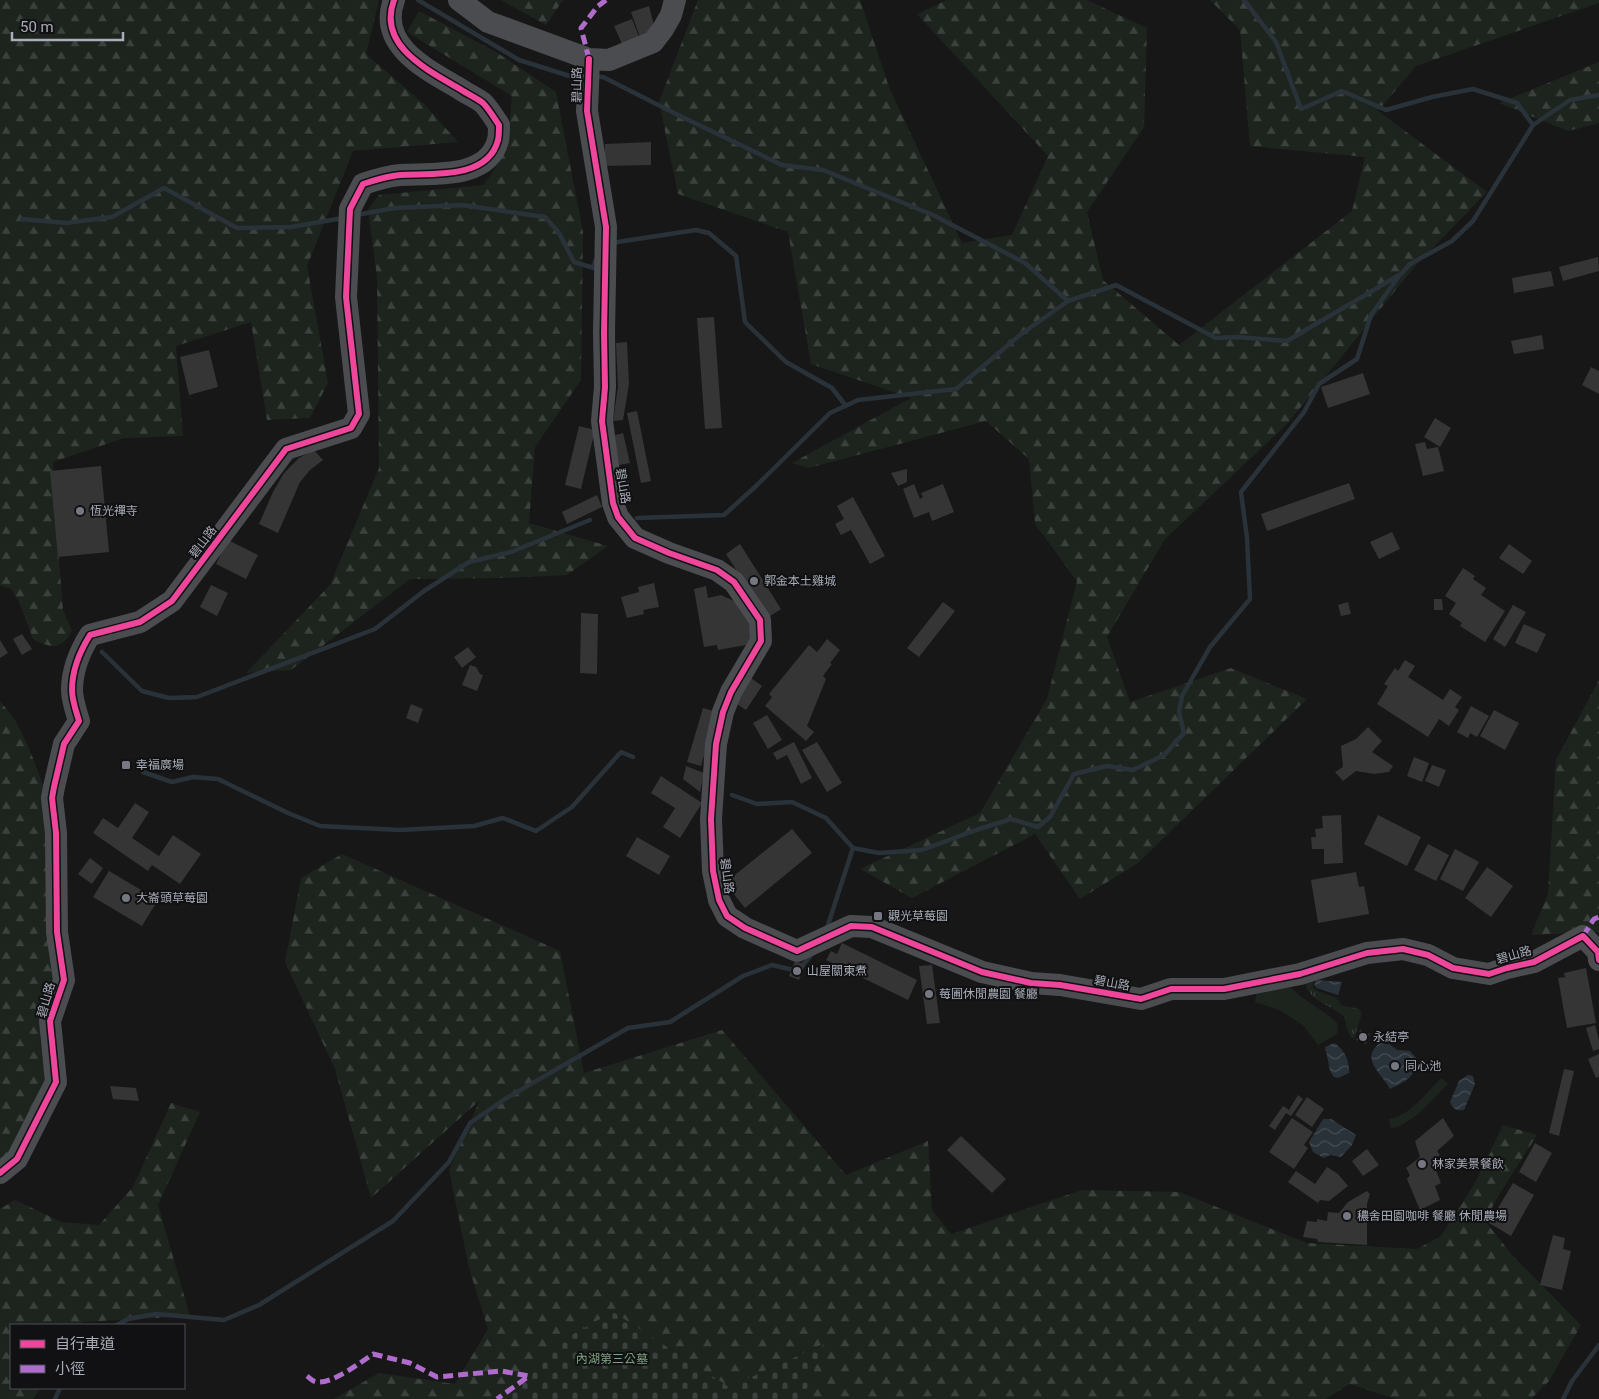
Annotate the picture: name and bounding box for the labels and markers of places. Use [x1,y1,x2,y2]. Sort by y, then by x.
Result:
place label: 恆光禪寺 [90,504,138,518]
marker: 恆光禪寺 [74,505,86,517]
place label: 郭金本土雞城 [764,574,836,588]
marker: 郭金本土雞城 [748,575,760,587]
place label: 幸福廣場 [136,758,184,772]
marker: 幸福廣場 [120,759,132,771]
place label: 大崙頭草莓園 [136,891,208,905]
marker: 大崙頭草莓園 [120,892,132,904]
place label: 觀光草莓園 [888,909,948,923]
marker: 觀光草莓園 [872,910,884,922]
place label: 山屋關東煮 [807,964,867,978]
marker: 山屋關東煮 [791,965,803,977]
place label: 莓圃休閒農園 餐廳 [939,987,1038,1001]
marker: 莓圃休閒農園 餐廳 [923,988,935,1000]
place label: 永結亭 [1373,1030,1409,1044]
marker: 永結亭 [1357,1031,1369,1043]
place label: 同心池 [1405,1059,1441,1073]
marker: 同心池 [1389,1060,1401,1072]
place label: 林家美景餐飲 [1432,1157,1504,1171]
marker: 林家美景餐飲 [1416,1158,1428,1170]
place label: 穠舍田園咖啡 餐廳 休閒農場 [1357,1209,1507,1223]
marker: 穠舍田園咖啡 餐廳 休閒農場 [1341,1210,1353,1222]

